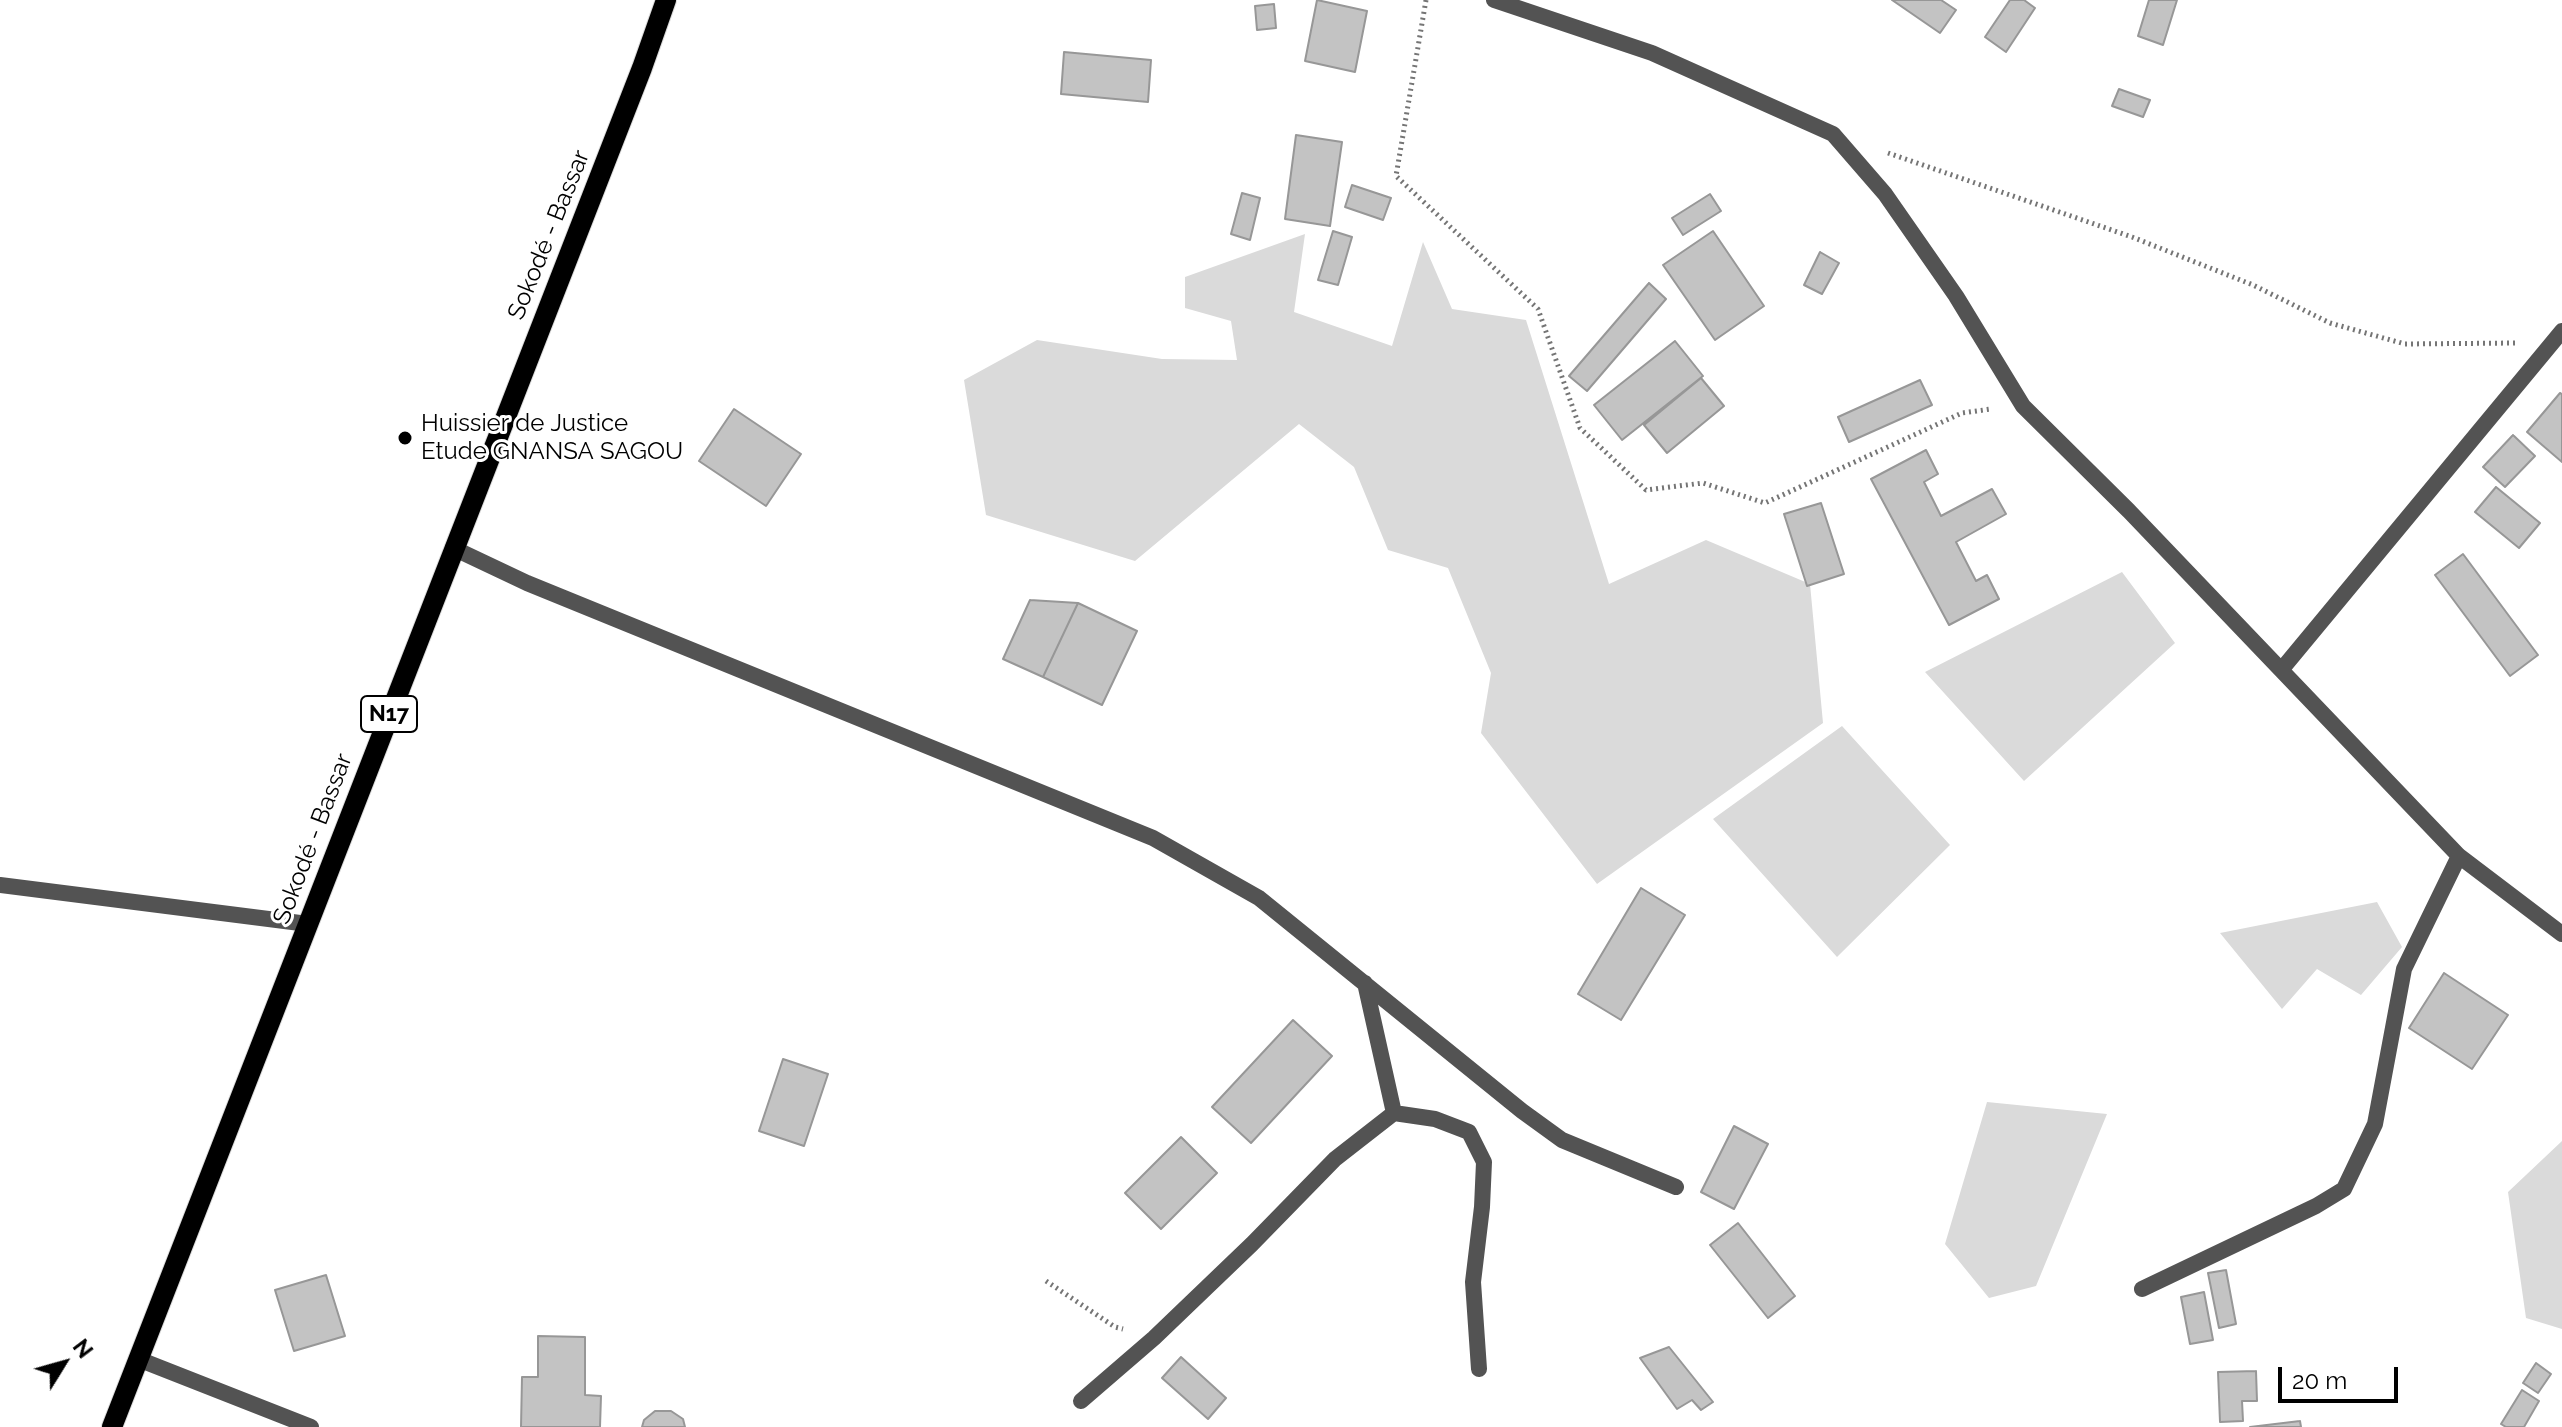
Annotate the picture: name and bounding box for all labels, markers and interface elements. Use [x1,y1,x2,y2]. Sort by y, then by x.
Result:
street label: Sokodé - Bassar [502,146,596,324]
place label: Huissier de Justice Etude GNANSA SAGOU [421,410,683,466]
marker: Huissier de Justice Etude GNANSA SAGOU [396,429,414,447]
road number: N17 [361,696,417,732]
street label: Sokodé - Bassar [267,750,359,928]
north arrow [24,1323,104,1403]
text: N [68,1334,99,1363]
scale bar [2282,1351,2402,1401]
text: 20 m [2292,1366,2347,1395]

